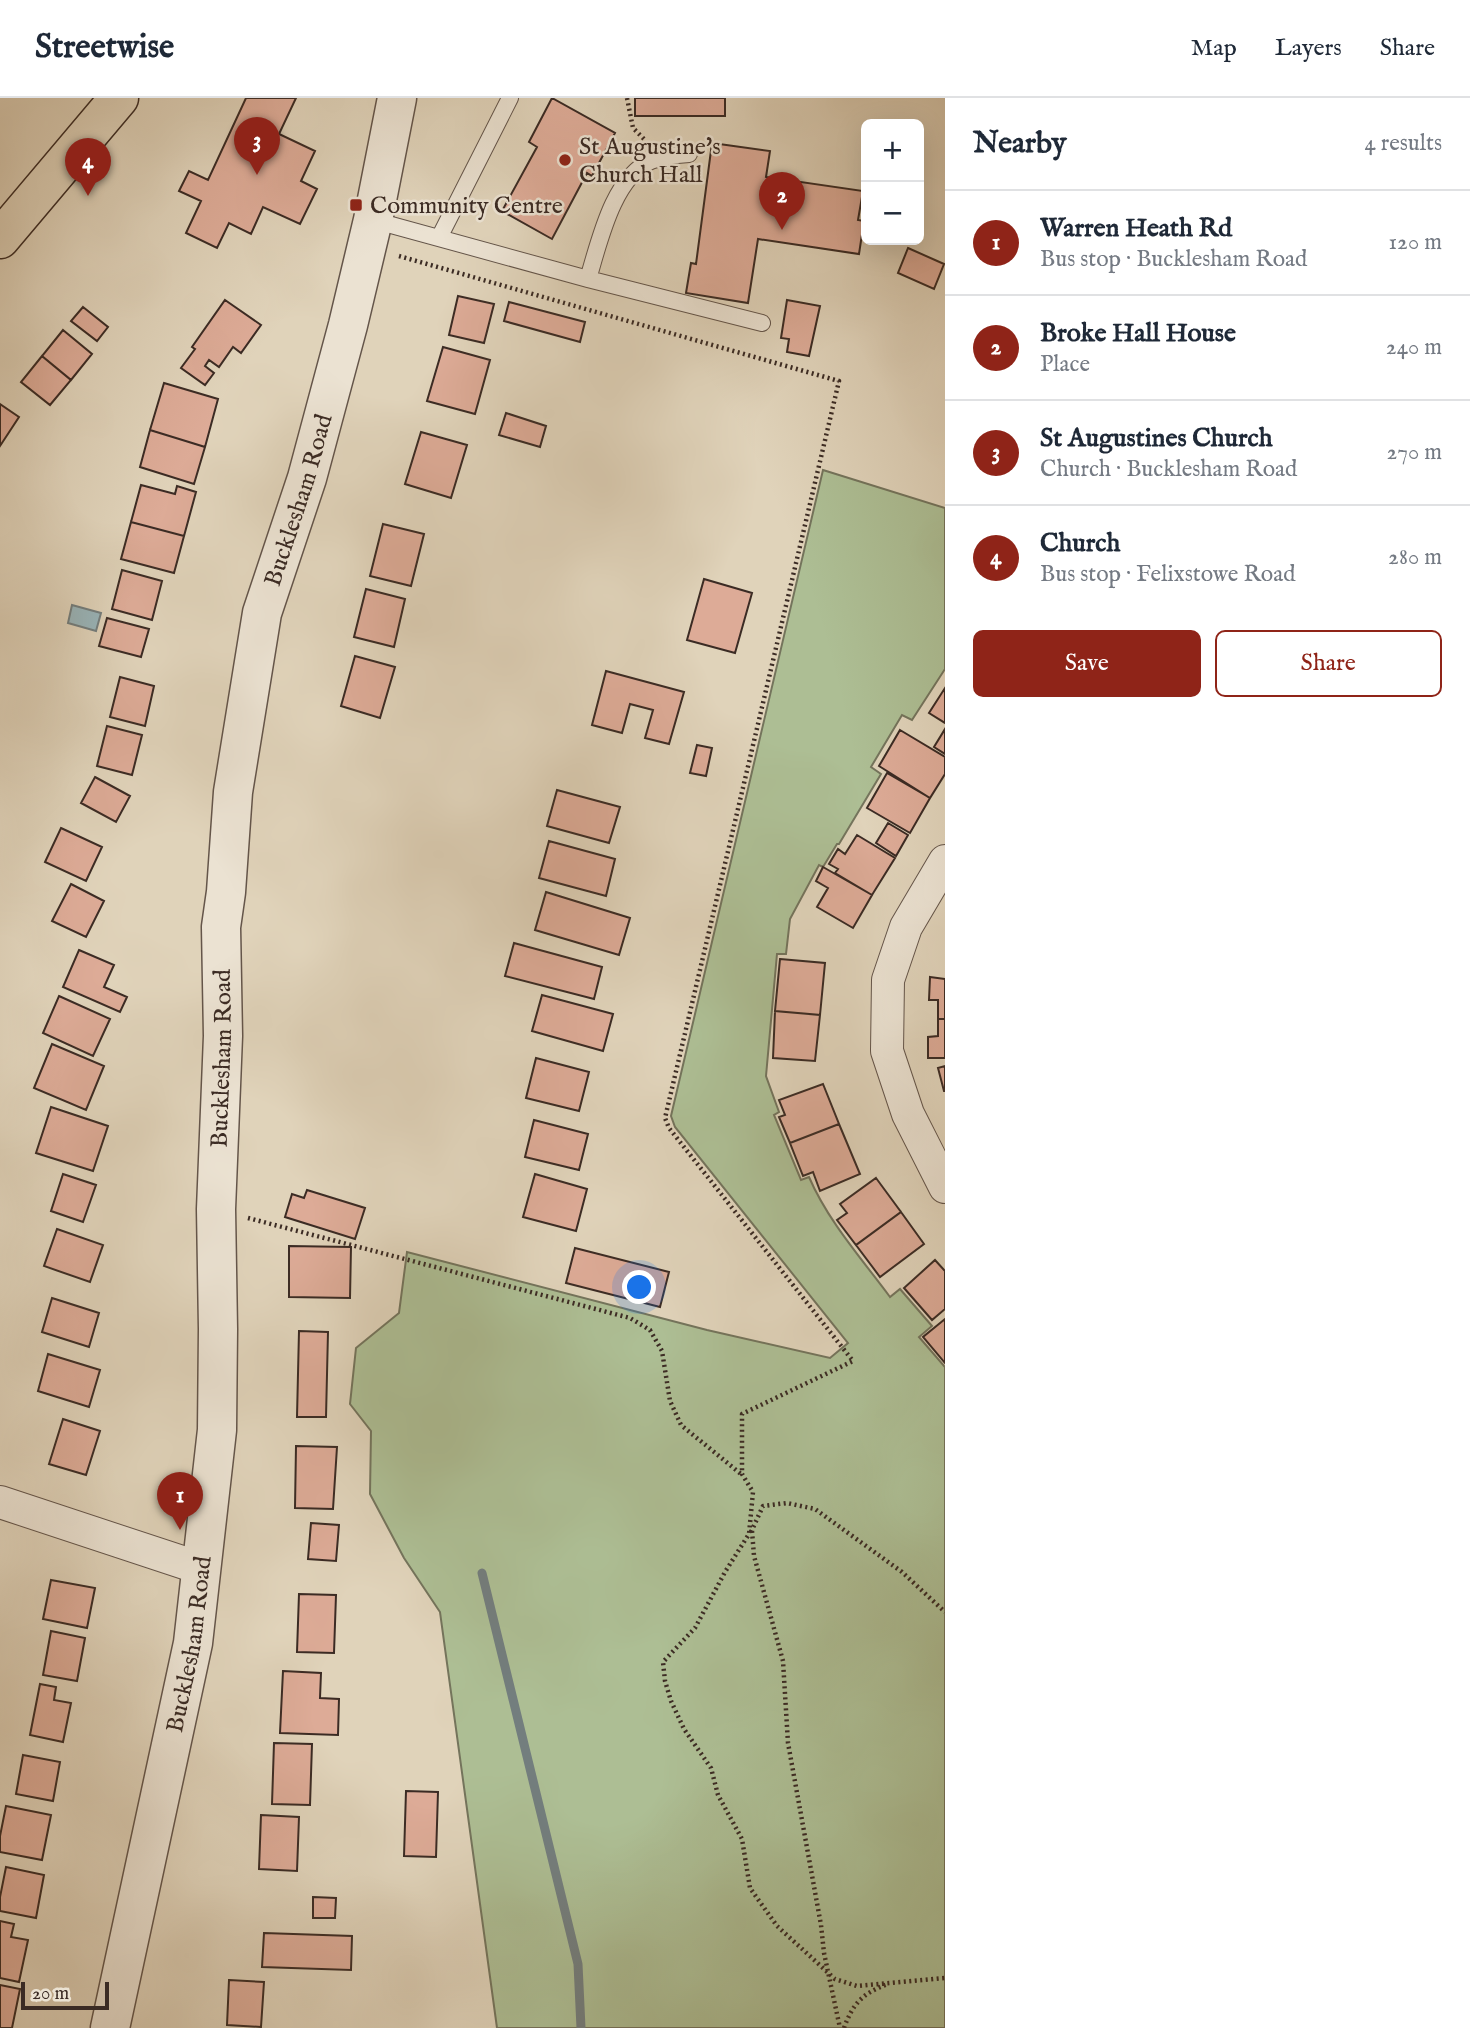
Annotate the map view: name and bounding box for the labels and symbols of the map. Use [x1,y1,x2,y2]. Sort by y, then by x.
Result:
pin: 3 [234,117,280,175]
place label: St Augustine's Church Hall [579,132,721,191]
pin: 4 [65,138,111,196]
marker: St Augustine's Church Hall [557,152,573,168]
pin: 2 [759,172,805,230]
place label: Community Centre [370,191,563,222]
marker: Community Centre [348,197,364,213]
street label: Bucklesham Road [258,411,340,591]
street label: Bucklesham Road [204,969,240,1148]
your location [622,1270,656,1304]
pin: 1 [157,1472,203,1530]
street label: Bucklesham Road [160,1554,220,1736]
scale bar [21,1979,108,2011]

